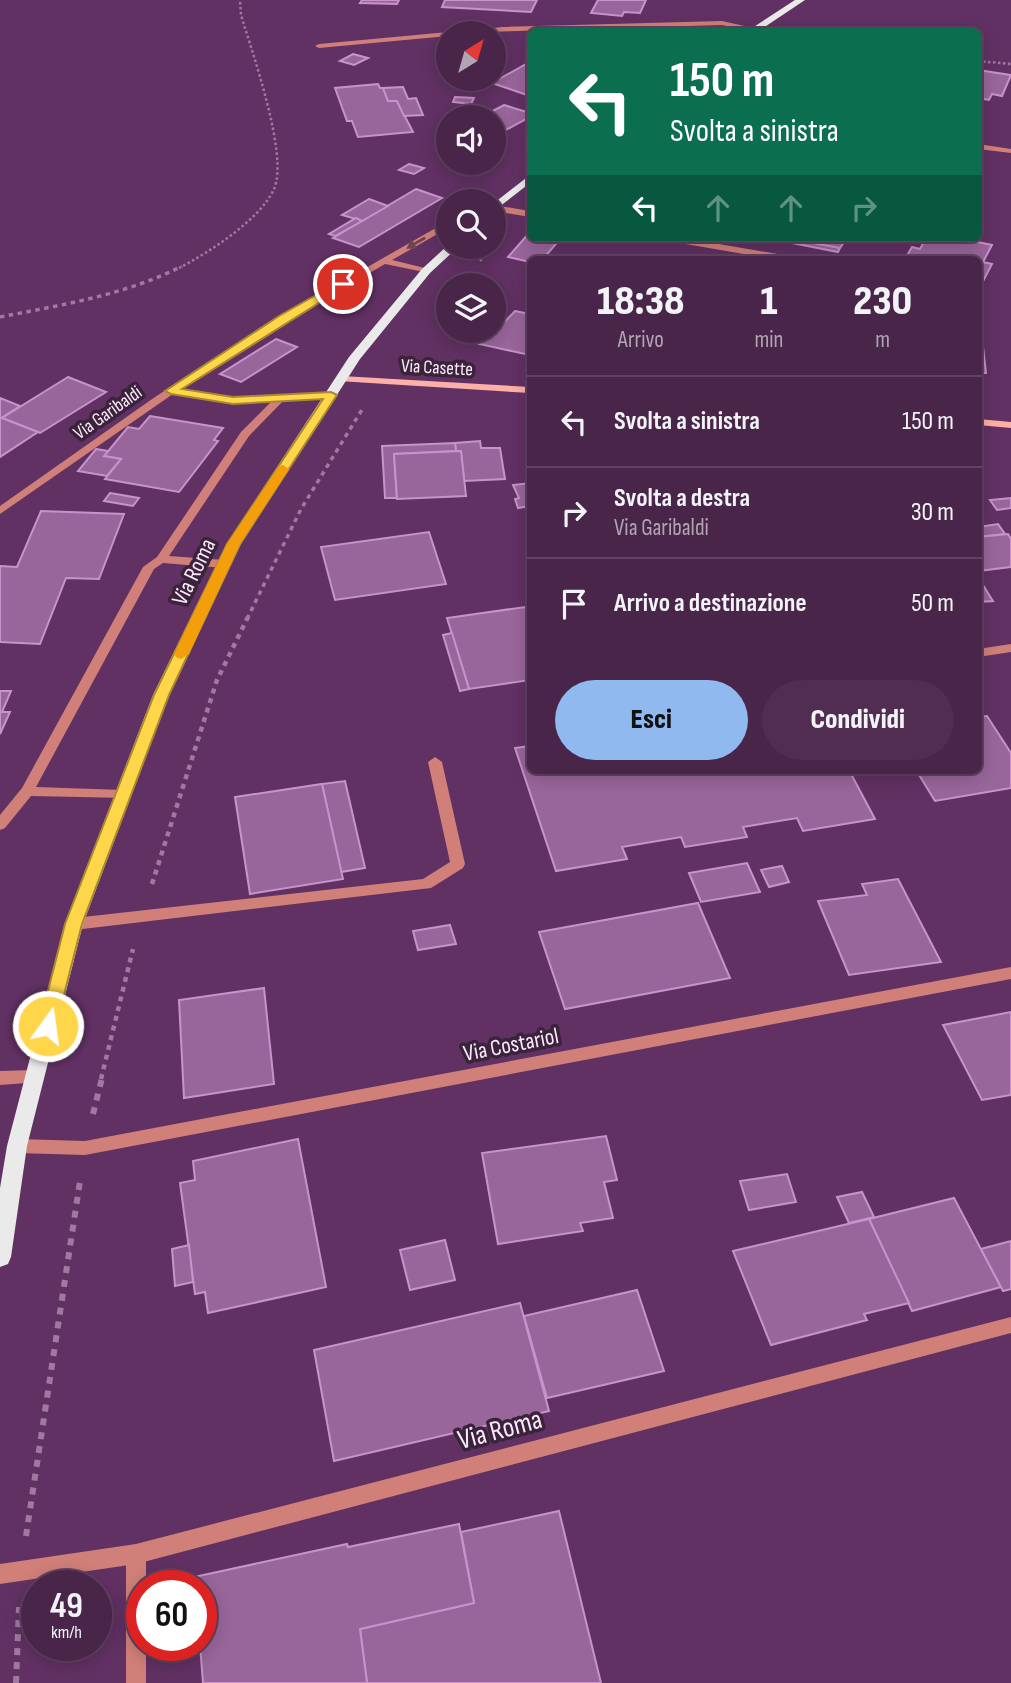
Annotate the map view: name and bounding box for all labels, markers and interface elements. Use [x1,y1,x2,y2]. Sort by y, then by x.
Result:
north arrow [436,21,506,91]
map controls [436,21,506,343]
text: 150 m [670,52,774,111]
icon: left [555,56,646,147]
button: sound [436,105,506,175]
text: Svolta a sinistra [670,112,839,151]
button: search [436,189,506,259]
icon: left [626,189,664,227]
icon: ahead [699,189,737,227]
icon: ahead [772,189,810,227]
icon: right [845,189,883,227]
one-way arrow [406,237,425,249]
pin [313,254,373,314]
icon: arrive [324,265,362,303]
button: layers [436,273,506,343]
text: 18:38 [597,276,685,327]
text: 1 [760,276,778,327]
text: 230 [853,276,912,327]
text: Arrivo [618,326,664,354]
text: min [754,326,783,354]
text: m [875,326,890,354]
street label: Via Casette [400,355,474,381]
street label: Via Garibaldi [69,381,147,445]
icon: left [555,403,593,441]
text: Svolta a sinistra [614,406,760,437]
text: 150 m [902,406,954,437]
text: Svolta a destra [614,483,750,514]
icon: right [555,494,593,532]
text: 30 m [911,497,954,528]
text: Via Garibaldi [614,514,709,542]
street label: Via Roma [166,534,222,610]
icon: arrive [555,585,593,623]
text: Arrivo a destinazione [614,588,807,619]
text: 50 m [911,588,954,619]
button: Esci [555,680,748,760]
button: Condividi [762,680,954,760]
position arrow [11,989,85,1063]
street label: Via Costariol [461,1022,561,1068]
street label: Via Roma [454,1403,546,1457]
speed limit sign: 60 [126,1570,217,1661]
text: 49 [50,1585,83,1628]
text: km/h [51,1622,82,1643]

